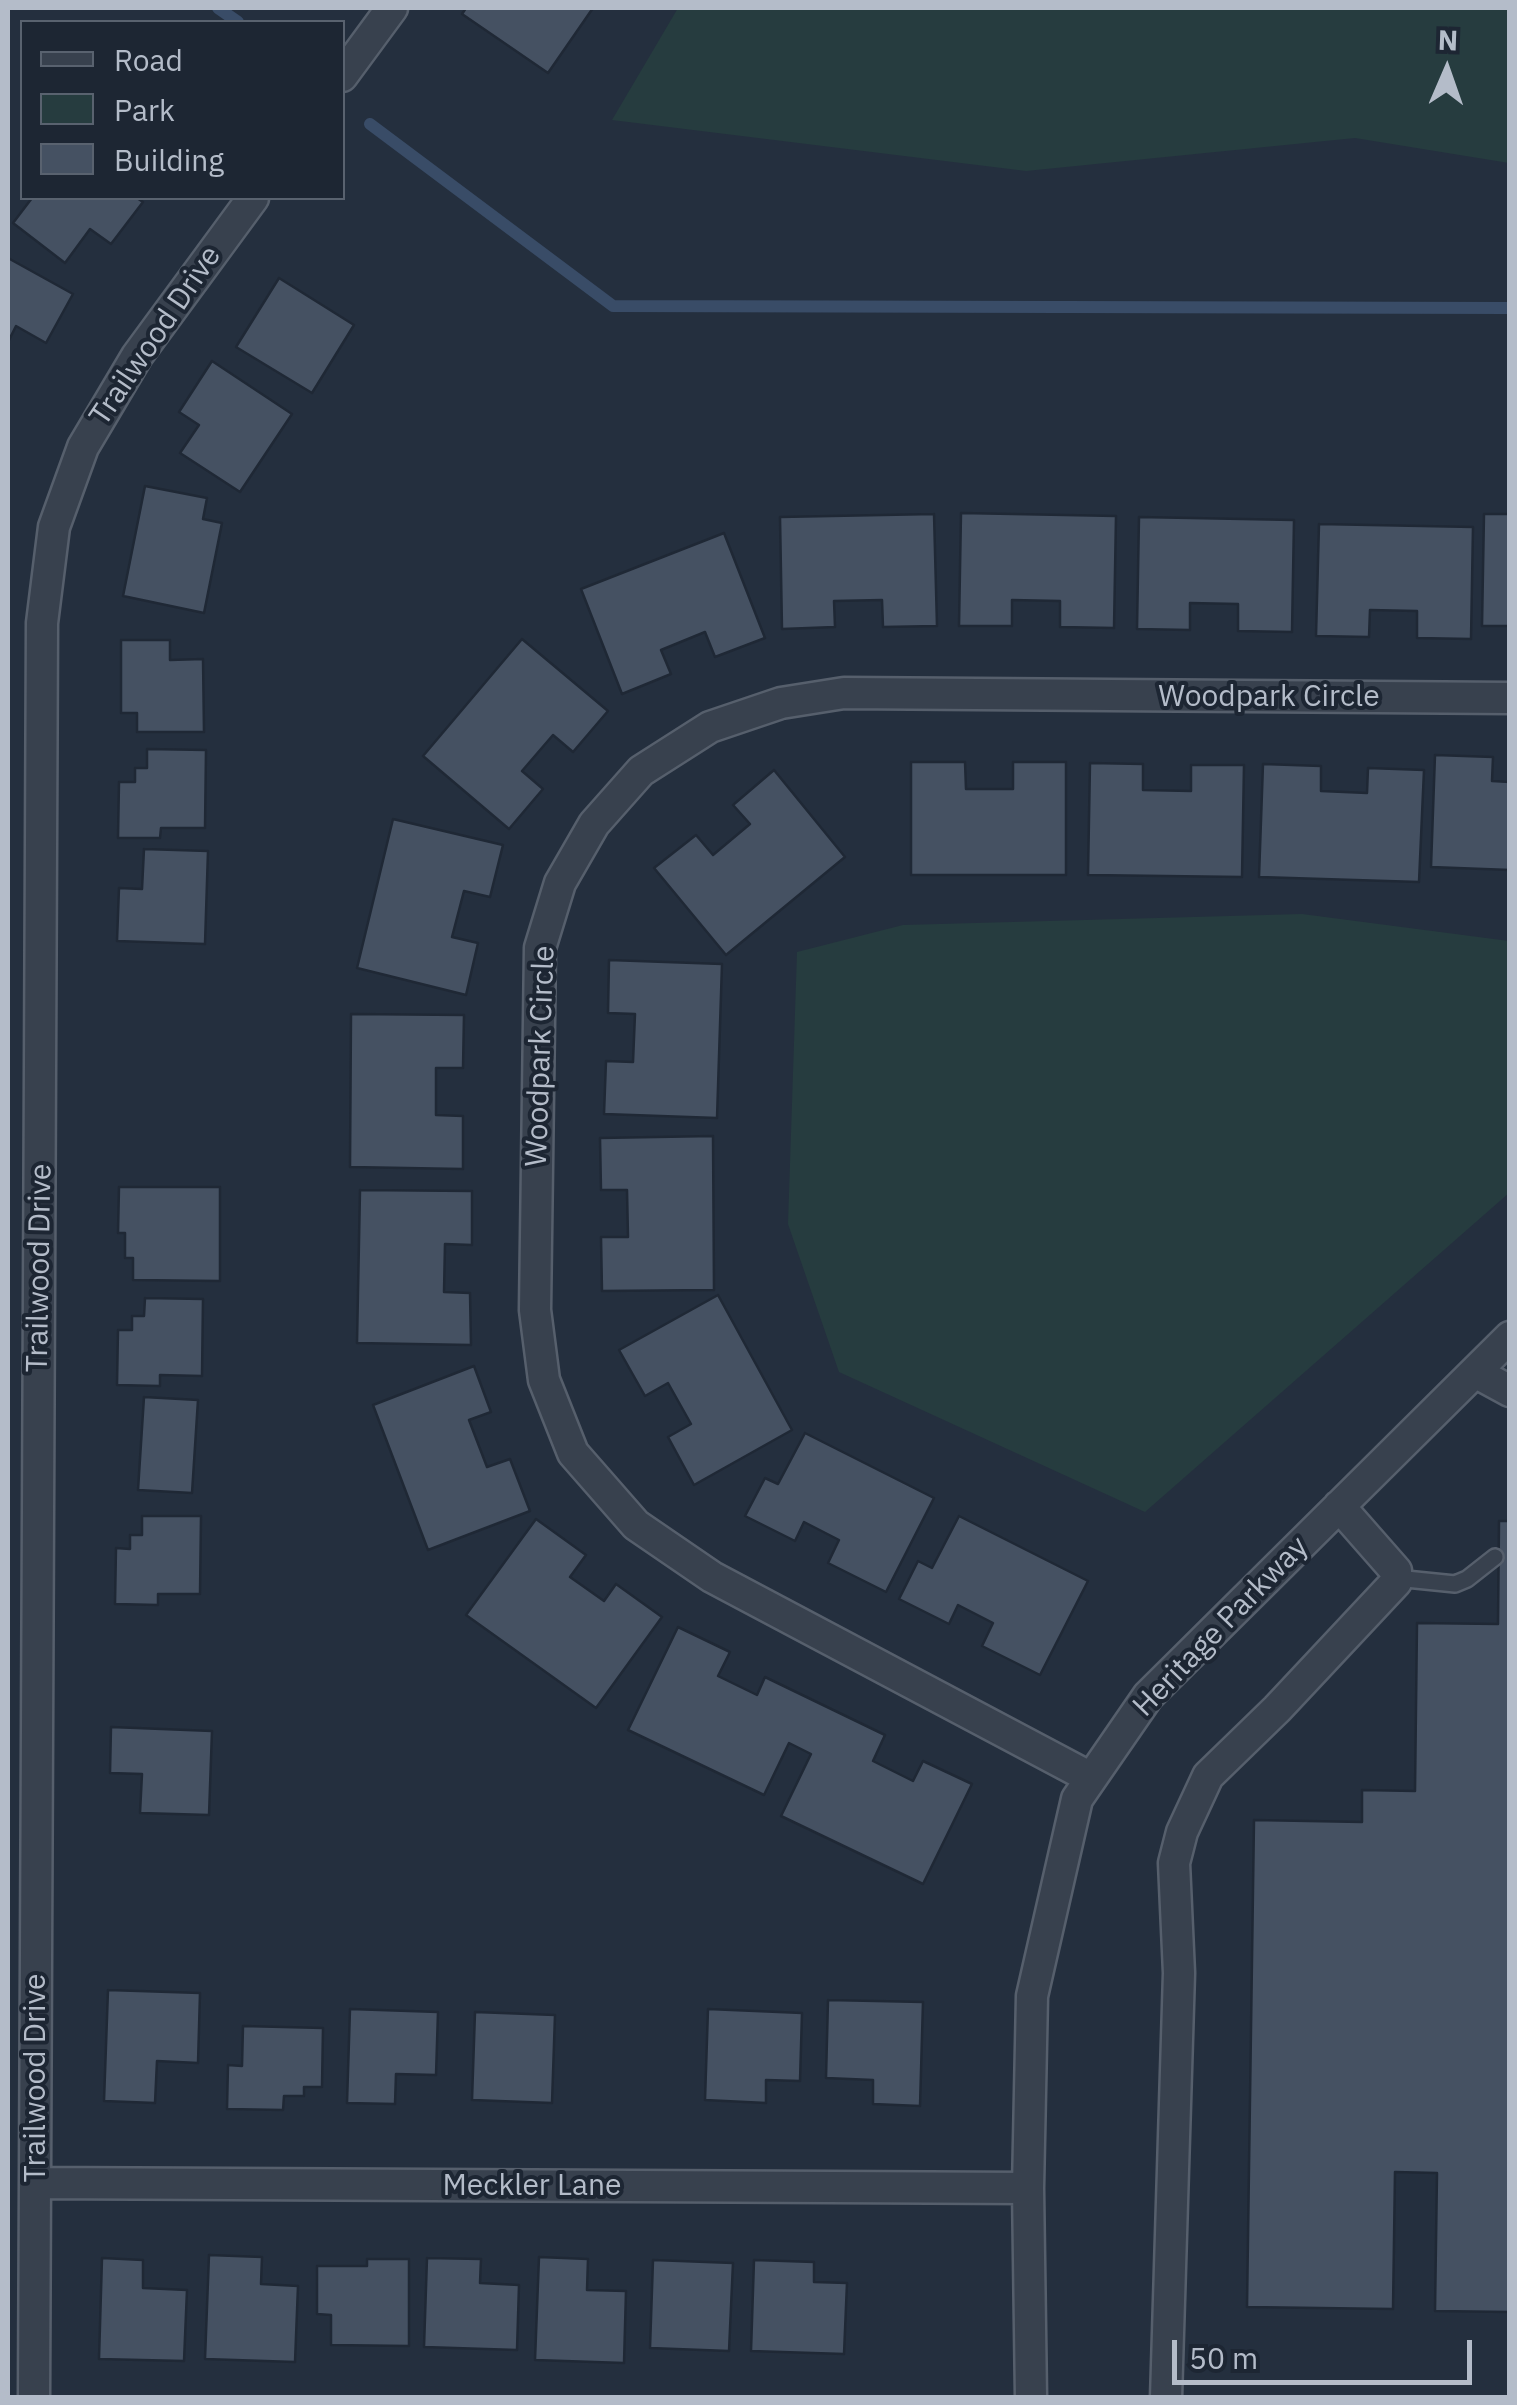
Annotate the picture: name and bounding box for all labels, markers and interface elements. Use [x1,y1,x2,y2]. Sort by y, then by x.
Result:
legend [20,20,345,200]
north arrow [1397,20,1497,120]
text: N [1437,21,1459,58]
text: Road [114,40,183,79]
text: Park [114,90,175,129]
text: Building [114,140,224,179]
street label: Trailwood Drive [83,239,229,433]
street label: Woodpark Circle [1158,679,1380,715]
street label: Woodpark Circle [519,945,563,1167]
street label: Trailwood Drive [20,1163,60,1373]
street label: Heritage Parkway [1126,1530,1316,1724]
street label: Trailwood Drive [18,1974,54,2182]
street label: Meckler Lane [443,2168,621,2204]
scale bar [1177,2320,1477,2382]
text: 50 m [1189,2338,1258,2377]

